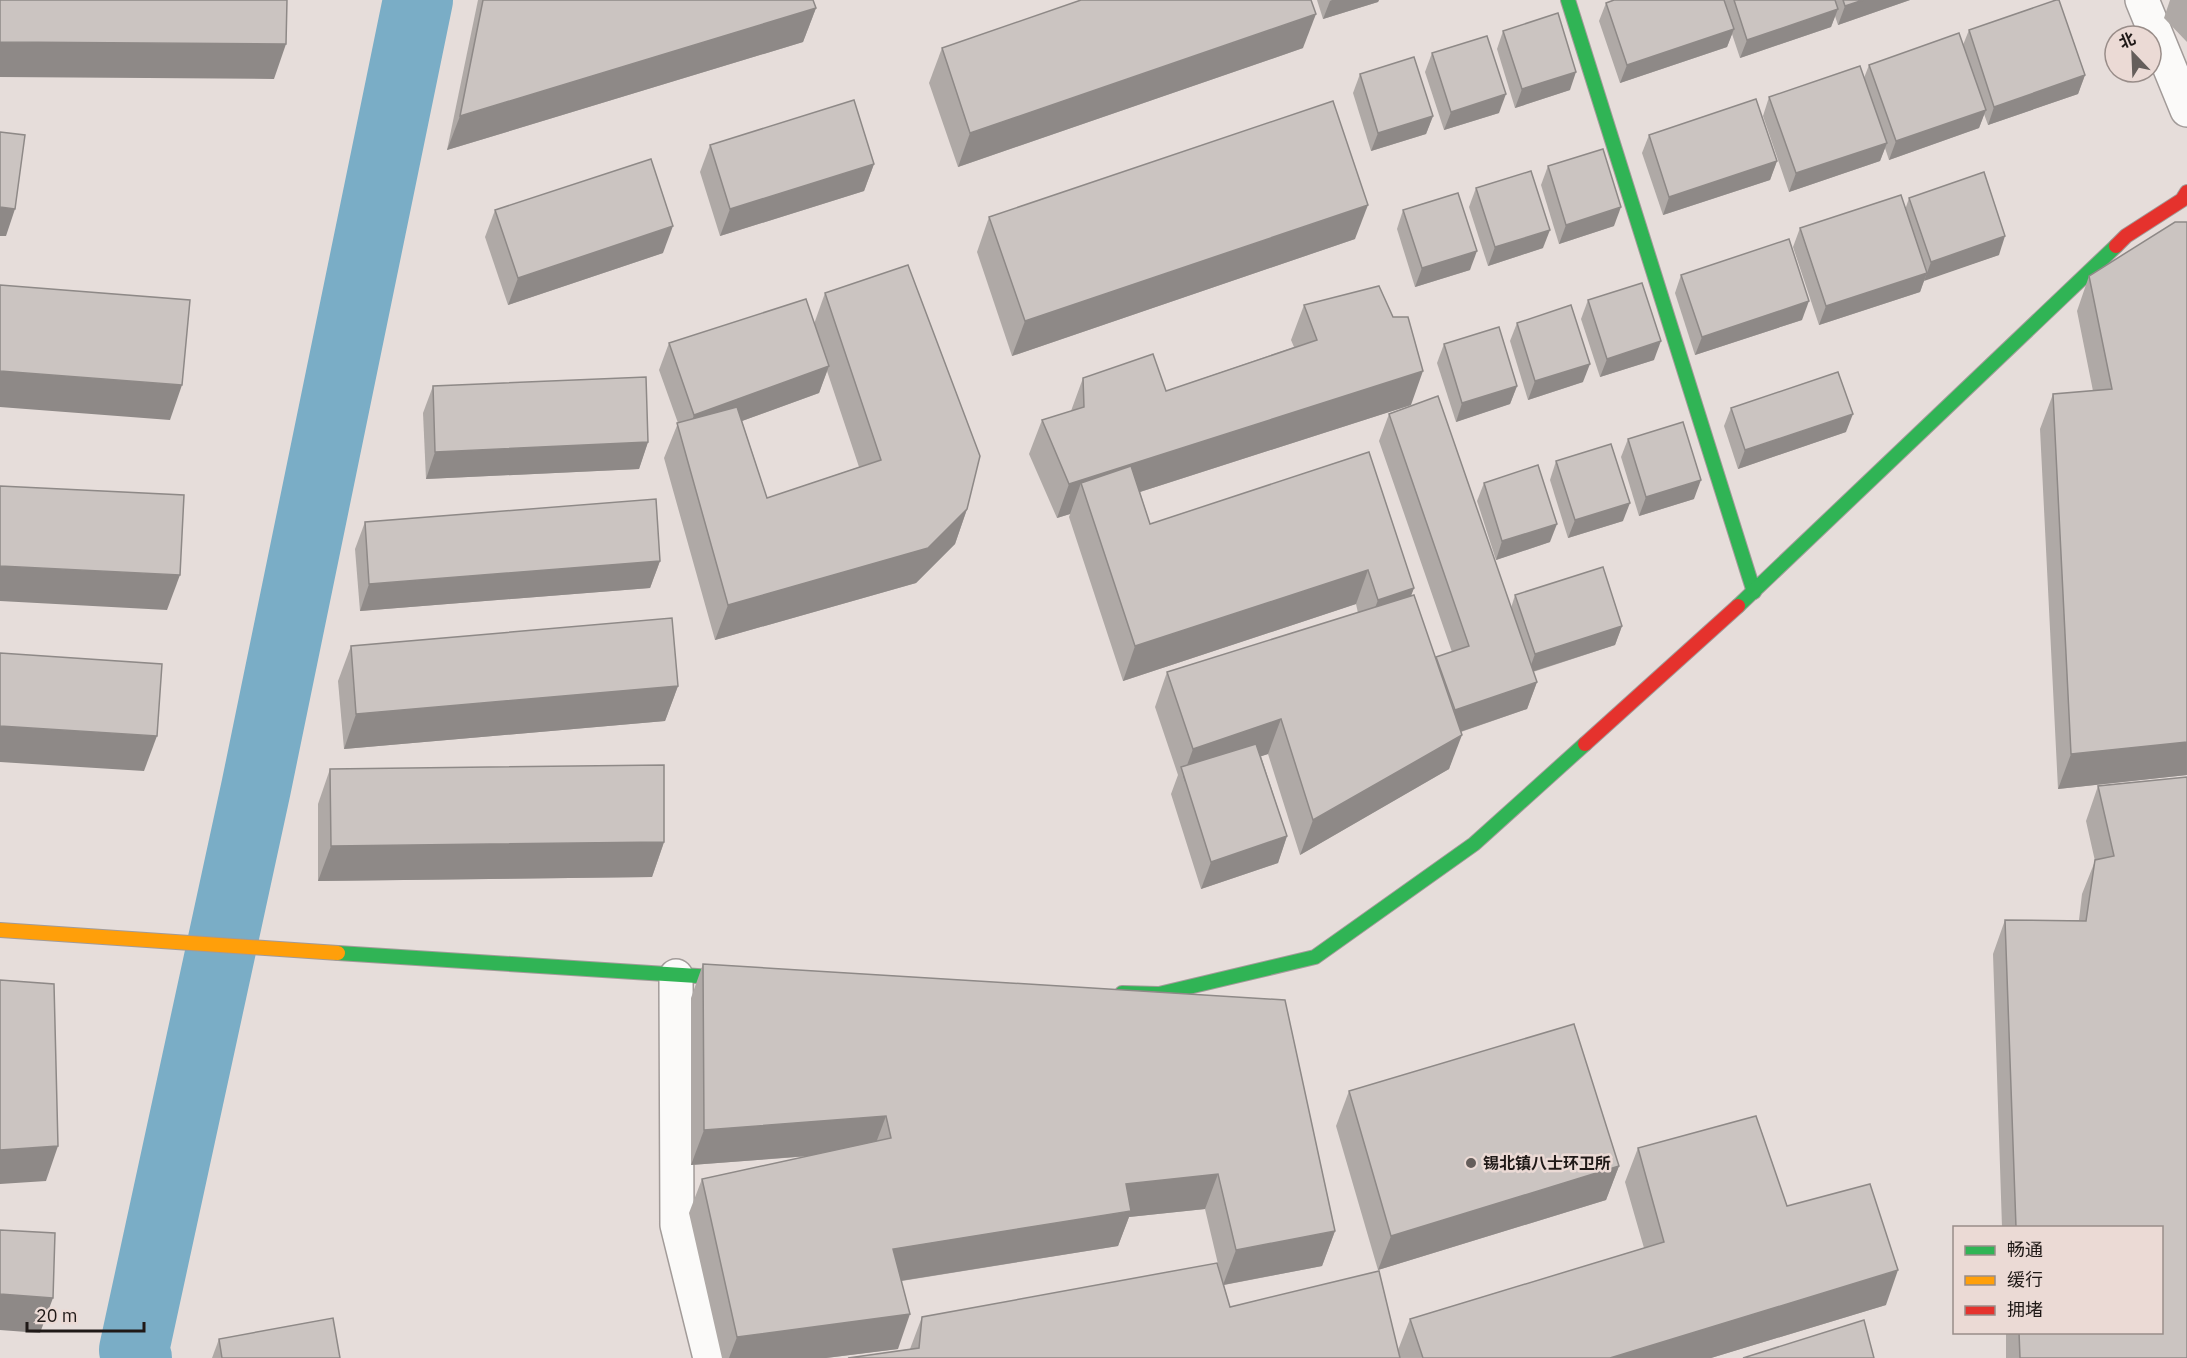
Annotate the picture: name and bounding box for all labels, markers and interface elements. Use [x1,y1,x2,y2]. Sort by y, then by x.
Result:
north arrow [2103,24,2163,84]
text: 北 [2116,28,2138,53]
place label: 锡北镇八士环卫所 [1483,1153,1611,1173]
marker: 锡北镇八士环卫所 [1464,1156,1478,1170]
legend [1953,1226,2163,1334]
text: 畅通 [2007,1238,2043,1261]
text: 缓行 [2007,1268,2043,1291]
scale bar [27,1295,144,1333]
text: 拥堵 [2007,1298,2043,1321]
text: 20 m [36,1304,78,1327]

